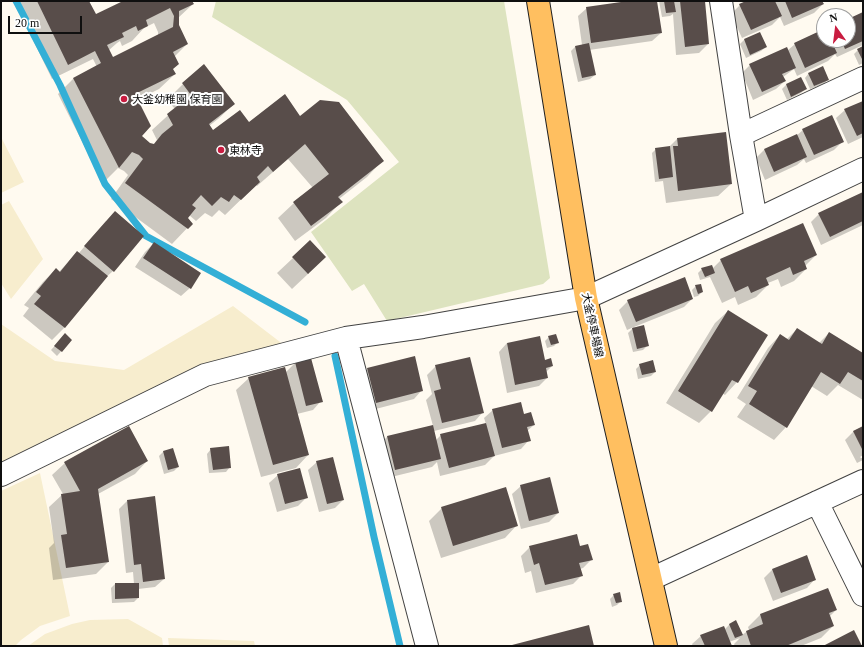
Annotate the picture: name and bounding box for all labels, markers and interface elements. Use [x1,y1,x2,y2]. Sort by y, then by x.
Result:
scale bar [10,8,84,34]
north arrow [816,8,856,48]
text: N [828,11,839,24]
text: 20 m [15,16,39,30]
place label: 大釜幼稚園 保育園 [132,92,222,106]
marker: 大釜幼稚園 保育園 [119,94,129,104]
place label: 東林寺 [229,143,262,157]
marker: 東林寺 [216,145,226,155]
street label: 大釜停車場線 [580,291,606,359]

